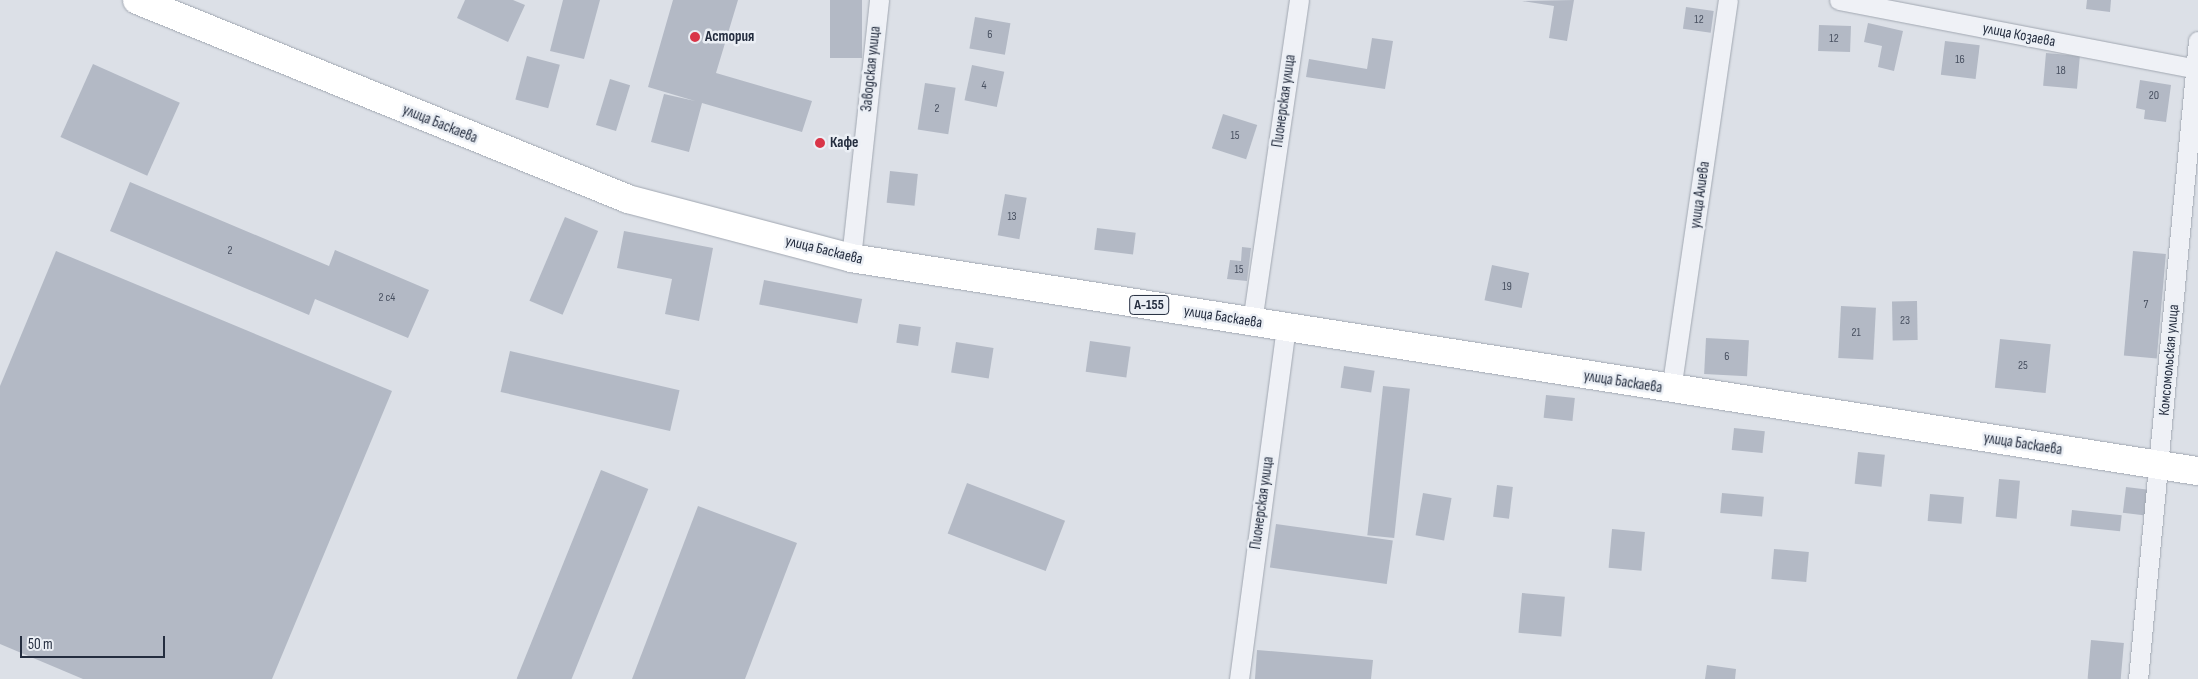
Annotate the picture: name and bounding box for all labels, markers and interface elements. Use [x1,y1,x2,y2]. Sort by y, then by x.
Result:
house number: 12 [1694,13,1704,27]
street label: улица Козаева [1981,19,2057,51]
street label: Заводская улица [858,25,884,113]
place label: Астория [705,28,754,46]
house number: 6 [987,28,993,42]
marker: Астория [689,31,701,43]
house number: 12 [1829,32,1839,46]
street label: Пионерская улица [1269,53,1299,149]
house number: 16 [1955,53,1965,67]
house number: 18 [2056,64,2066,78]
house number: 4 [981,79,987,93]
house number: 20 [2149,89,2159,103]
street label: улица Баскаева [400,101,480,147]
house number: 2 [935,102,939,116]
house number: 15 [1230,129,1240,143]
place label: Кафе [830,134,859,152]
marker: Кафе [814,137,826,149]
street label: улица Алиева [1686,160,1714,230]
house number: 13 [1007,210,1017,224]
street label: улица Баскаева [783,232,865,268]
house number: 2 [228,244,232,258]
house number: 15 [1234,263,1244,277]
house number: 19 [1502,280,1512,294]
house number: 2 с4 [379,291,395,305]
road number: А-155 [1129,294,1169,316]
house number: 7 [2144,298,2148,312]
street label: улица Баскаева [1182,302,1264,332]
street label: Комсомольская улица [2155,304,2183,416]
house number: 23 [1900,314,1910,328]
house number: 21 [1851,326,1861,340]
house number: 6 [1724,350,1730,364]
house number: 25 [2018,359,2028,373]
street label: улица Баскаева [1582,367,1664,397]
street label: улица Баскаева [1982,429,2064,459]
street label: Пионерская улица [1247,455,1277,551]
scale bar [22,626,168,658]
text: 50 m [28,635,53,654]

